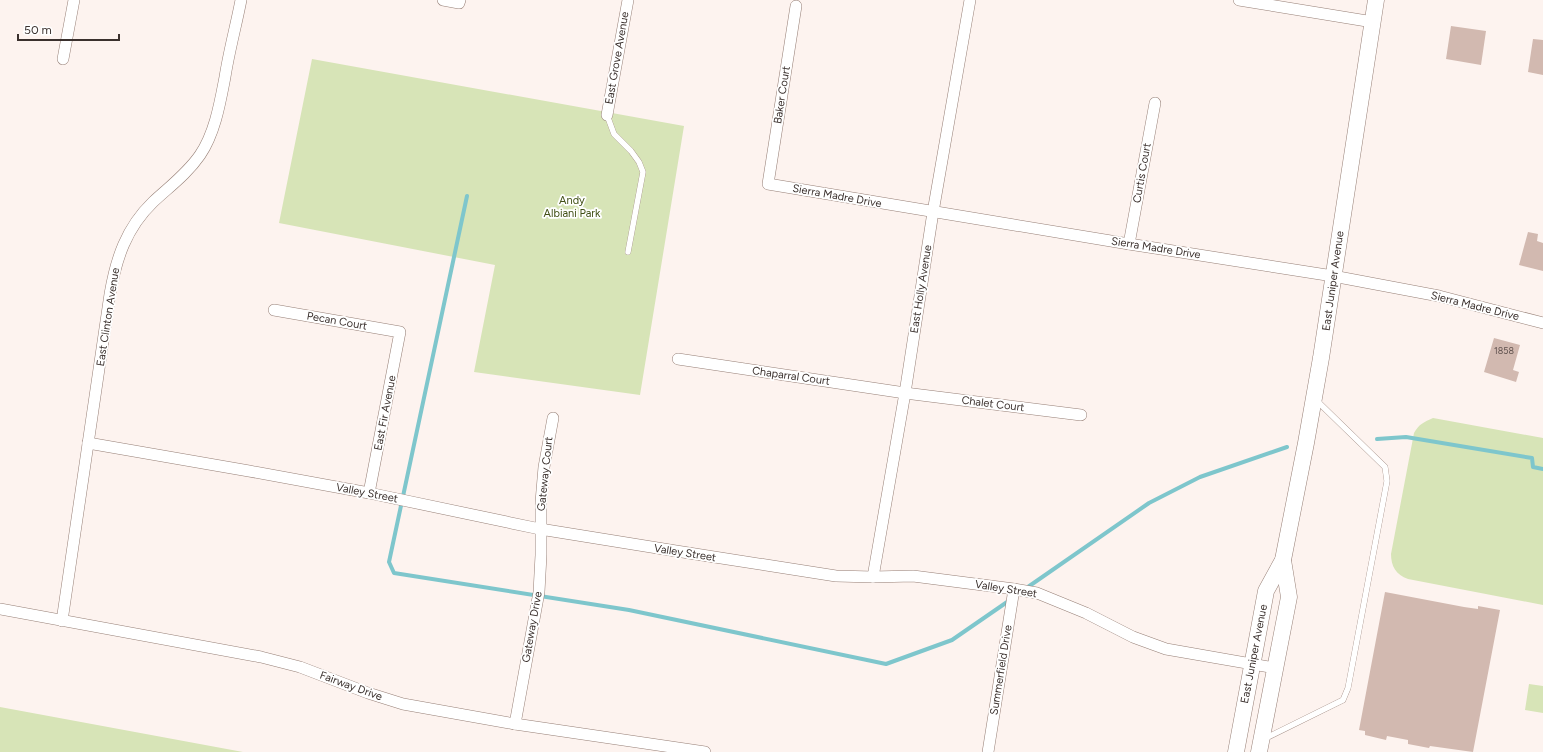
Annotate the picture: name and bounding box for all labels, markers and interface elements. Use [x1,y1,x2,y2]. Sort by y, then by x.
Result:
street label: East Grove Avenue [602,11,632,105]
scale bar [18,16,119,42]
text: 50 m [24,23,52,37]
street label: Baker Court [771,65,793,125]
street label: Curtis Court [1130,142,1154,204]
street label: Sierra Madre Drive [791,182,883,210]
park label: Andy Albiani Park [544,194,601,220]
street label: East Juniper Avenue [1320,230,1346,332]
street label: Sierra Madre Drive [1110,235,1202,261]
street label: East Holly Avenue [908,244,934,334]
street label: East Clinton Avenue [94,267,122,367]
street label: Sierra Madre Drive [1430,289,1520,323]
street label: Pecan Court [306,309,368,333]
house number: 1858 [1494,345,1514,356]
street label: Chaparral Court [751,364,831,388]
street label: East Fir Avenue [371,374,399,452]
street label: Chalet Court [961,394,1025,414]
street label: Gateway Court [535,436,555,512]
street label: Valley Street [335,481,399,505]
street label: Valley Street [653,542,717,564]
street label: Valley Street [974,578,1038,600]
street label: Gateway Drive [519,590,545,664]
street label: East Juniper Avenue [1238,603,1270,705]
street label: Summerfield Drive [987,624,1015,716]
street label: Fairway Drive [318,669,384,703]

